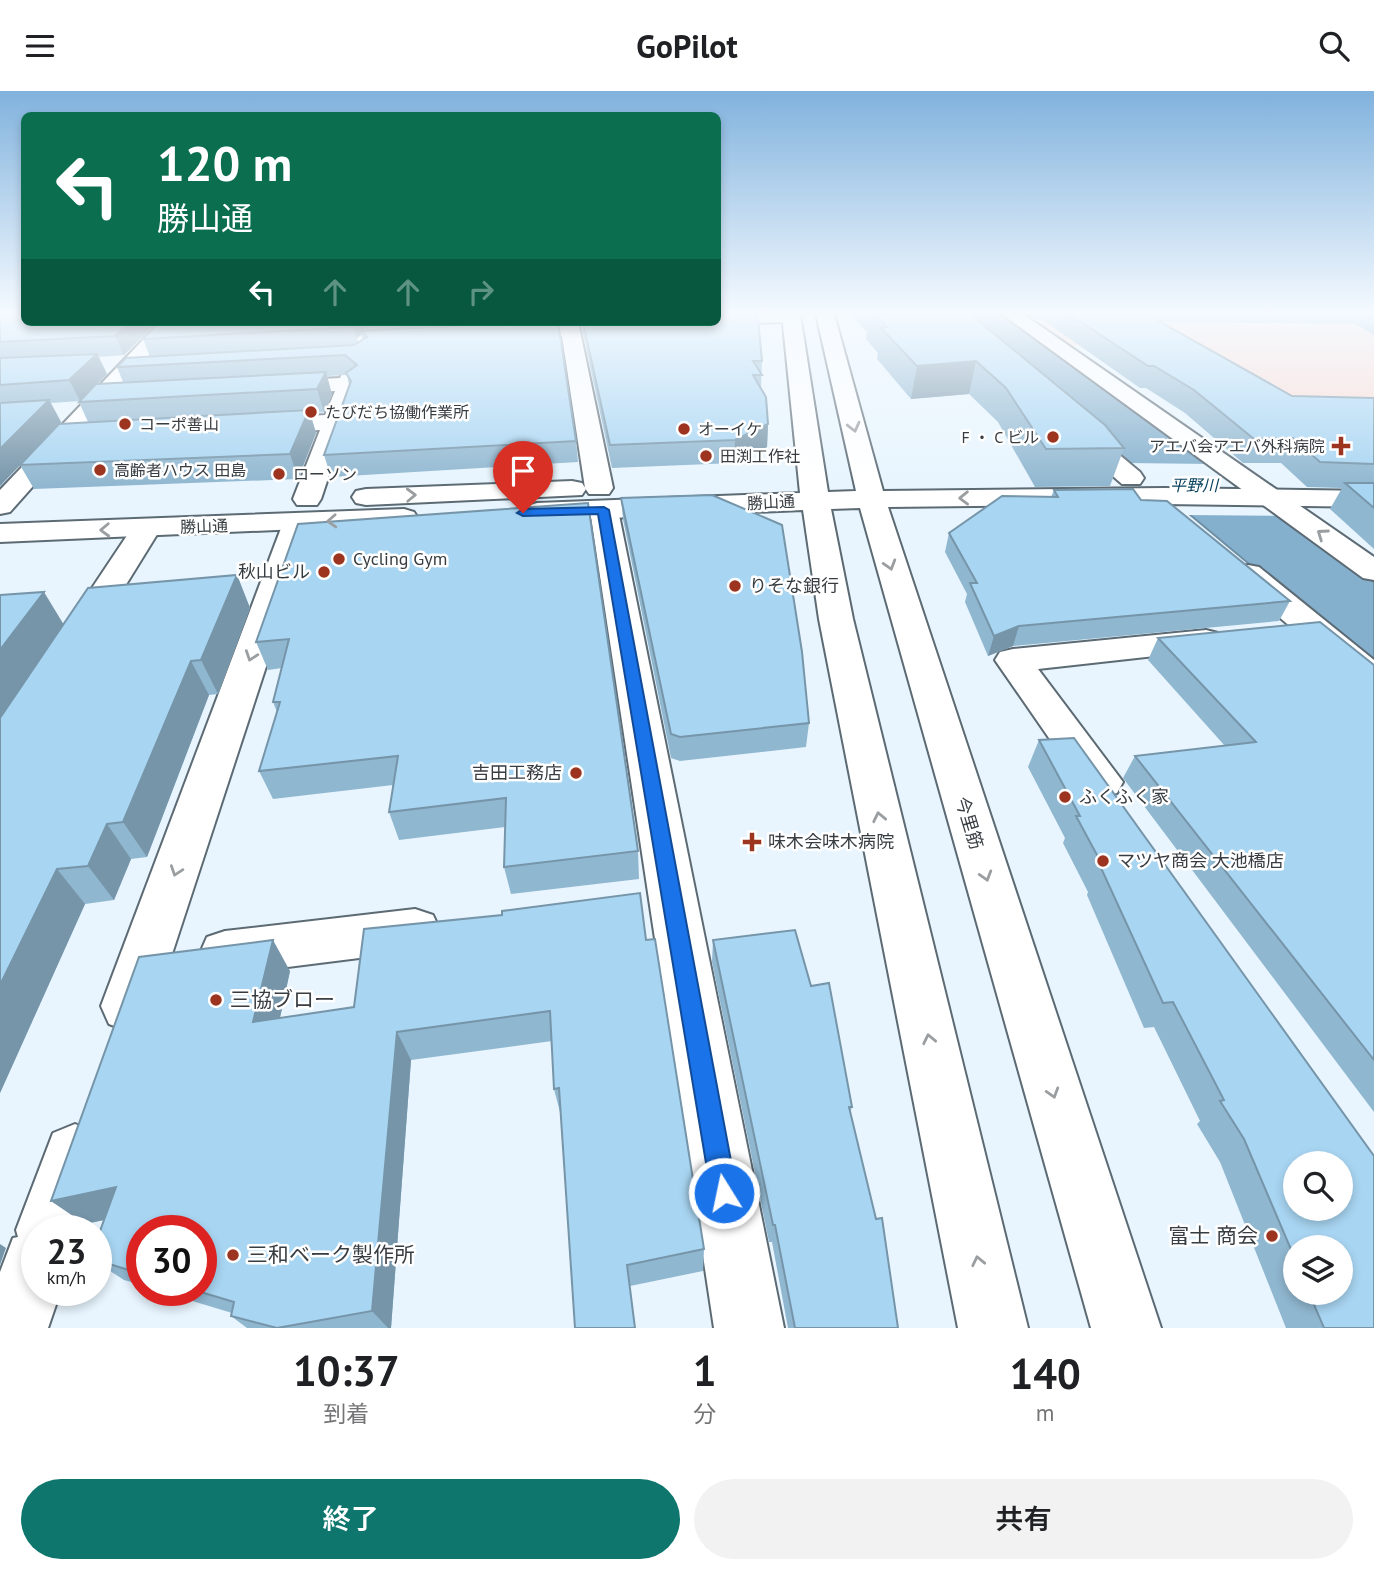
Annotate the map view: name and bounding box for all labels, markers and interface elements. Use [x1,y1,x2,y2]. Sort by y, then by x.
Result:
text: GoPilot [636,25,738,67]
icon: menu [21,27,59,65]
icon: search [1315,27,1353,65]
text: 120 m [157,131,292,195]
icon: left [42,140,133,231]
text: 勝山通 [157,197,253,239]
icon: left [243,273,281,311]
icon: ahead [316,273,354,311]
icon: ahead [389,273,427,311]
icon: right [462,273,500,311]
place label: たびだち協働作業所 [325,402,469,422]
marker: たびだち協働作業所 [303,404,319,420]
place label: コーポ善山 [139,414,219,434]
marker: コーポ善山 [117,416,133,432]
place label: オーイケ [698,419,762,439]
marker: オーイケ [676,421,692,437]
one-way arrow [846,421,860,433]
place label: F ・ C ビル [961,427,1039,447]
marker: F ・ C ビル [1045,429,1061,445]
place label: アエバ会アエバ外科病院 [1149,436,1325,456]
marker: アエバ会アエバ外科病院 [1331,436,1351,456]
pin [493,441,553,513]
place label: 田渕工作社 [720,446,800,466]
marker: 田渕工作社 [698,448,714,464]
icon: arrive [504,452,542,490]
place label: 高齢者ハウス 田島 [114,460,246,480]
marker: 高齢者ハウス 田島 [92,462,108,478]
place label: ローソン [293,464,357,484]
marker: ローソン [271,466,287,482]
water label: 平野川 [1170,475,1220,495]
one-way arrow [406,488,417,503]
street label: 勝山通 [747,491,795,513]
one-way arrow [958,491,969,506]
one-way arrow [326,513,337,528]
street label: 勝山通 [180,515,228,537]
one-way arrow [99,522,110,537]
one-way arrow [1317,530,1330,542]
place label: Cycling Gym [353,547,447,570]
marker: Cycling Gym [331,551,347,567]
one-way arrow [881,559,896,571]
place label: 秋山ビル [238,560,310,583]
marker: 秋山ビル [316,564,332,580]
place label: りそな銀行 [749,574,839,597]
marker: りそな銀行 [727,578,743,594]
one-way arrow [245,650,259,662]
place label: 吉田工務店 [472,761,562,784]
marker: 吉田工務店 [568,765,584,781]
place label: ふくふく家 [1079,785,1169,808]
marker: ふくふく家 [1057,789,1073,805]
street label: 今里筋 [951,794,988,852]
one-way arrow [873,811,888,823]
place label: 味木会味木病院 [768,830,894,853]
marker: 味木会味木病院 [742,832,762,852]
place label: マツヤ商会 大池橋店 [1117,849,1284,872]
marker: マツヤ商会 大池橋店 [1095,853,1111,869]
one-way arrow [170,864,184,876]
one-way arrow [978,869,992,881]
place label: 三協ブロー [230,986,335,1013]
marker: 三協ブロー [208,992,224,1008]
one-way arrow [922,1033,937,1045]
one-way arrow [1045,1087,1060,1099]
map controls [1283,1151,1353,1305]
button: search [1283,1151,1353,1221]
position arrow [687,1156,761,1230]
speed limit sign: 30 [126,1215,217,1306]
place label: 富士 商会 [1168,1222,1258,1249]
text: 23 [47,1228,86,1274]
marker: 富士 商会 [1264,1228,1280,1244]
button: layers [1283,1235,1353,1305]
place label: 三和ベーク製作所 [247,1241,415,1268]
marker: 三和ベーク製作所 [225,1247,241,1263]
one-way arrow [972,1255,986,1267]
text: km/h [47,1266,86,1289]
text: 10:37 [293,1343,400,1398]
text: 1 [693,1343,716,1398]
text: 140 [1009,1346,1081,1401]
text: m [1036,1398,1055,1427]
text: 到着 [323,1399,369,1428]
text: 分 [693,1399,716,1428]
button: 終了 [21,1479,680,1559]
button: 共有 [694,1479,1353,1559]

